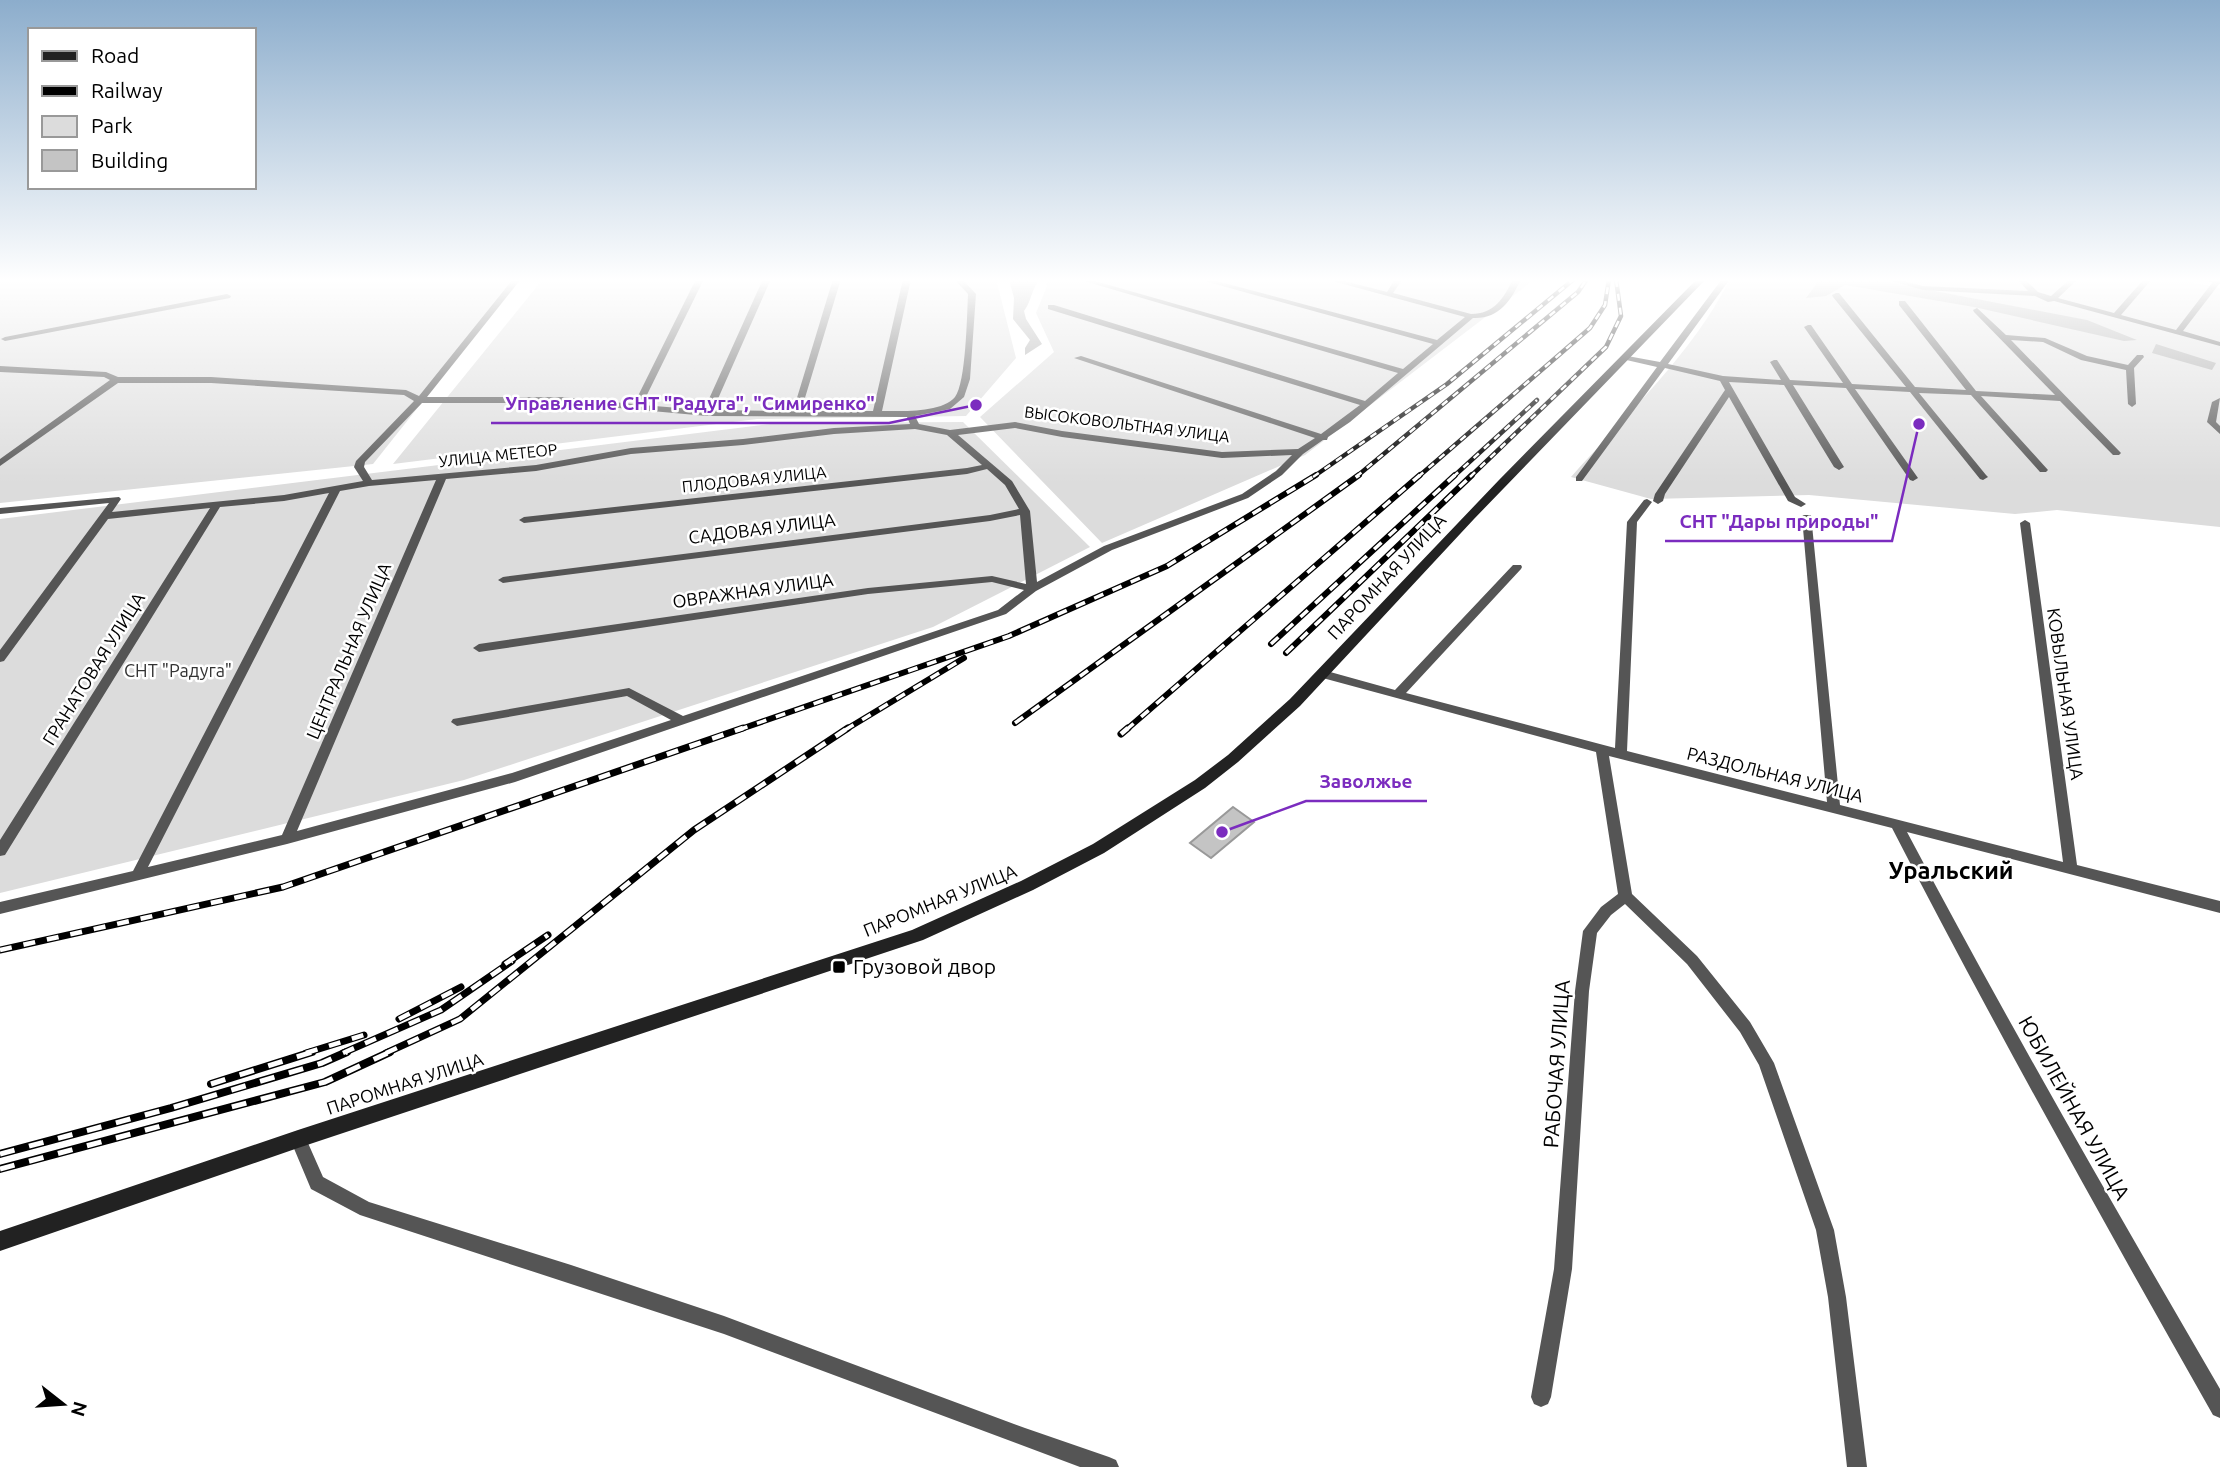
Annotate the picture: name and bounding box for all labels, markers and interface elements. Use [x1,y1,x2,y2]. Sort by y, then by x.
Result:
legend [28,28,256,189]
text: Road [91,43,139,67]
text: Railway [91,78,163,102]
text: Park [91,113,133,137]
text: Building [91,148,168,172]
callout: Управление СНТ "Радуга", "Симиренко" [491,383,889,423]
text: Управление СНТ "Радуга", "Симиренко" [505,392,875,414]
street label: ВЫСОКОВОЛЬТНАЯ УЛИЦА [1023,402,1231,446]
street label: УЛИЦА МЕТЕОР [438,440,558,470]
street label: ПЛОДОВАЯ УЛИЦА [681,462,828,496]
callout: СНТ "Дары природы" [1665,501,1892,541]
street label: САДОВАЯ УЛИЦА [687,509,837,547]
street label: ПАРОМНАЯ УЛИЦА [1323,509,1450,643]
text: СНТ "Дары природы" [1679,510,1879,532]
street label: ЦЕНТРАЛЬНАЯ УЛИЦА [302,559,395,742]
street label: ОВРАЖНАЯ УЛИЦА [671,569,835,611]
street label: ГРАНАТОВАЯ УЛИЦА [38,588,148,748]
street label: КОВЫЛЬНАЯ УЛИЦА [2044,607,2088,781]
park label: СНТ "Радуга" [124,660,232,680]
street label: РАЗДОЛЬНАЯ УЛИЦА [1685,742,1866,806]
callout: Заволжье [1306,761,1427,801]
text: Заволжье [1319,770,1413,792]
district label: Уральский [1888,857,2014,884]
street label: ПАРОМНАЯ УЛИЦА [860,860,1020,940]
place label: Грузовой двор [853,954,996,978]
marker: Грузовой двор [831,959,847,975]
street label: РАБОЧАЯ УЛИЦА [1538,979,1574,1149]
street label: ЮБИЛЕЙНАЯ УЛИЦА [2014,1011,2136,1204]
street label: ПАРОМНАЯ УЛИЦА [324,1048,486,1118]
north arrow [28,1369,98,1439]
text: N [67,1399,92,1419]

